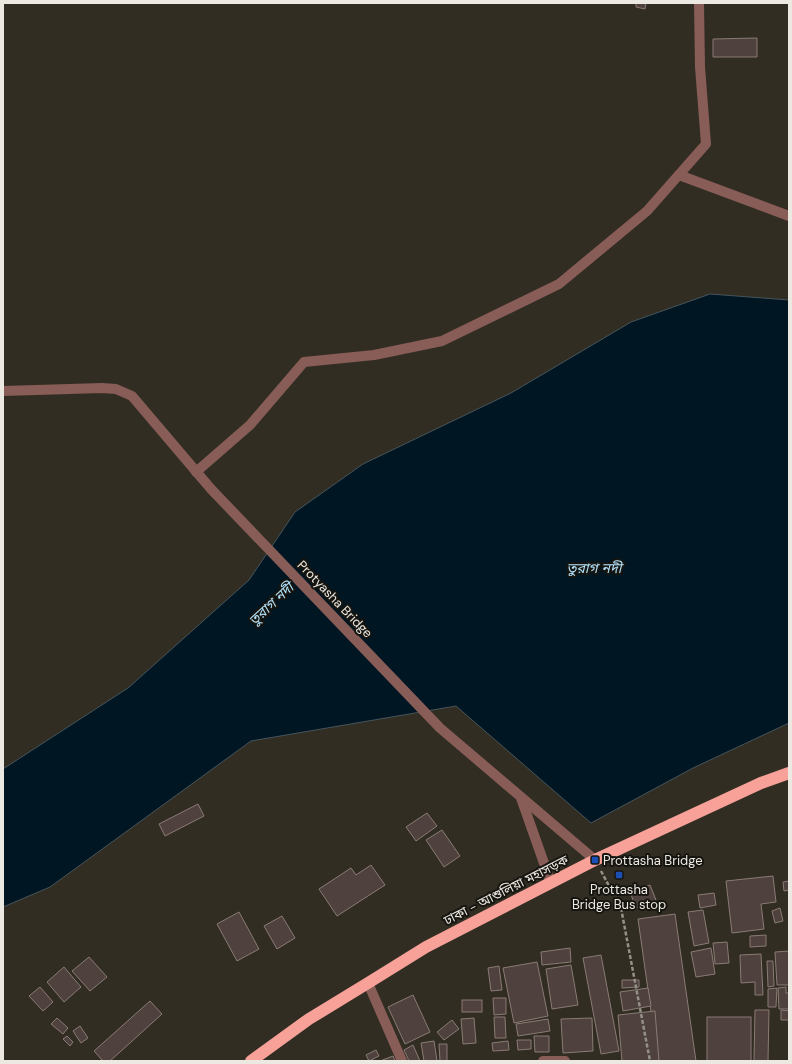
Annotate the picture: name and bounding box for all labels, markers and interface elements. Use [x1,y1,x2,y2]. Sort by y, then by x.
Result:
street label: Protyasha Bridge [294,557,376,641]
water label: তুরাগ নদী [567,559,625,577]
water label: তুরাগ নদী [245,576,300,629]
street label: ঢাকা - আশুলিয়া মহাসড়ক [440,851,572,929]
place label: Prottasha Bridge [603,852,703,869]
marker: Prottasha Bridge [590,855,600,865]
marker: Prottasha Bridge Bus stop [614,870,624,880]
place label: Prottasha Bridge Bus stop [572,881,666,913]

